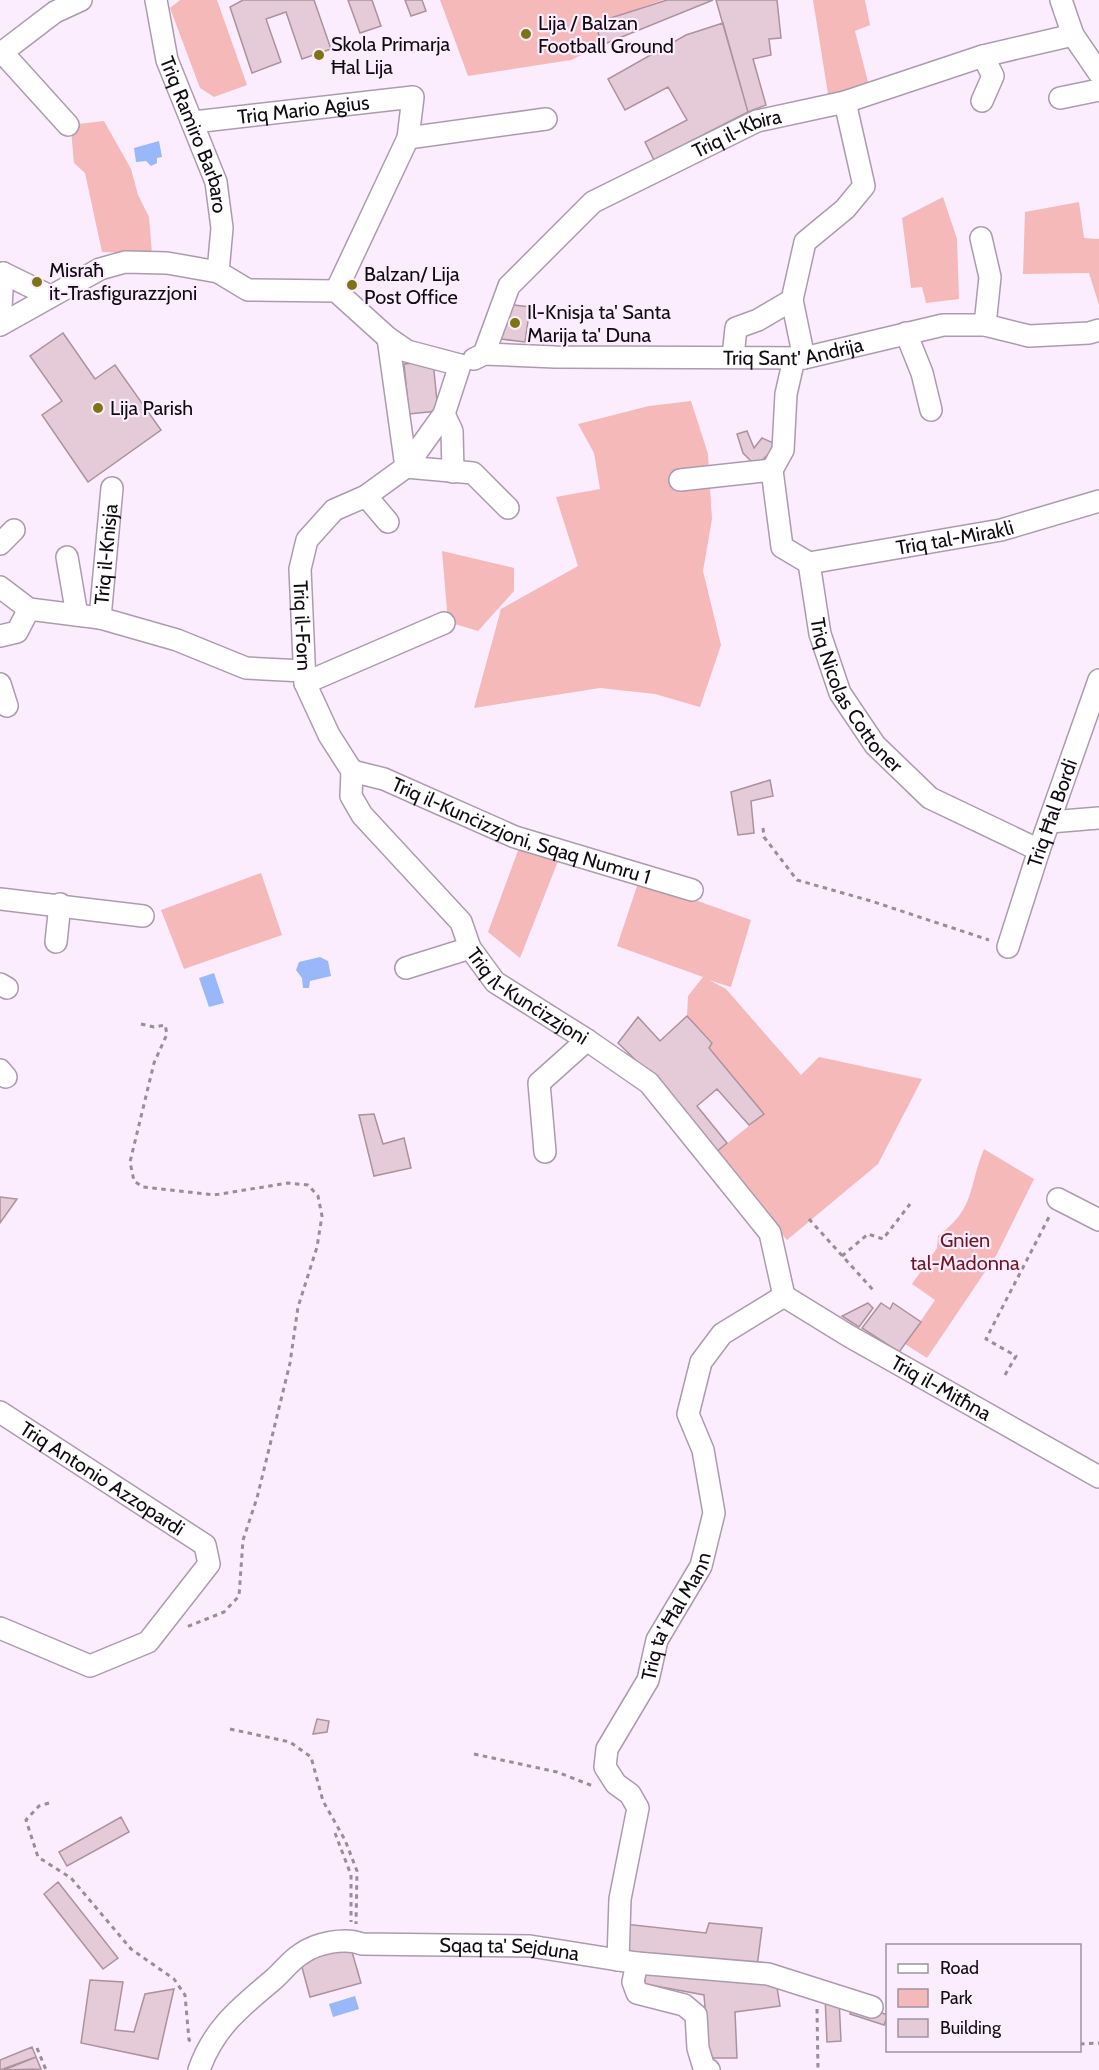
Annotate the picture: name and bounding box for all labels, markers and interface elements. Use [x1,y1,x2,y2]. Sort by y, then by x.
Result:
place label: Lija / Balzan Football Ground [538,11,674,58]
marker: Lija / Balzan Football Ground [519,27,533,41]
place label: Skola Primarja Ħal Lija [331,32,450,79]
marker: Skola Primarja Ħal Lija [312,48,326,62]
street label: Triq Ramiro Barbaro [155,53,232,215]
street label: Triq Mario Agius [236,90,370,129]
street label: Triq il-Kbira [688,104,784,163]
place label: Misraħ it-Trasfigurazzjoni [49,258,197,305]
place label: Balzan/ Lija Post Office [364,262,460,309]
marker: Misraħ it-Trasfigurazzjoni [30,275,44,289]
marker: Balzan/ Lija Post Office [345,278,359,292]
place label: Il-Knisja ta' Santa Marija ta' Duna [527,300,671,347]
marker: Il-Knisja ta' Santa Marija ta' Duna [508,316,522,330]
street label: Triq Sant' Andrija [723,332,866,370]
place label: Lija Parish [110,396,193,420]
marker: Lija Parish [91,401,105,415]
street label: Triq il-Knisja [89,502,123,606]
street label: Triq tal-Mirakli [894,515,1016,560]
street label: Triq il-Forn [289,580,316,671]
street label: Triq Nicolas Cottoner [806,616,908,778]
street label: Triq Ħal Bordi [1022,756,1082,870]
street label: Triq il-Kunċizzjoni, Sqaq Numru 1 [388,772,654,889]
street label: Triq il-Kunċizzjoni [462,943,593,1050]
park label: Gnien tal-Madonna [910,1228,1020,1275]
street label: Triq il-Mitħna [887,1350,996,1426]
street label: Triq Antonio Azzopardi [16,1416,189,1541]
street label: Triq ta' Ħal Mann [636,1550,716,1683]
street label: Sqaq ta' Sejduna [439,1933,581,1966]
legend [886,1944,1081,2052]
text: Road [940,1957,979,1979]
text: Park [940,1987,973,2009]
text: Building [940,2017,1002,2039]

